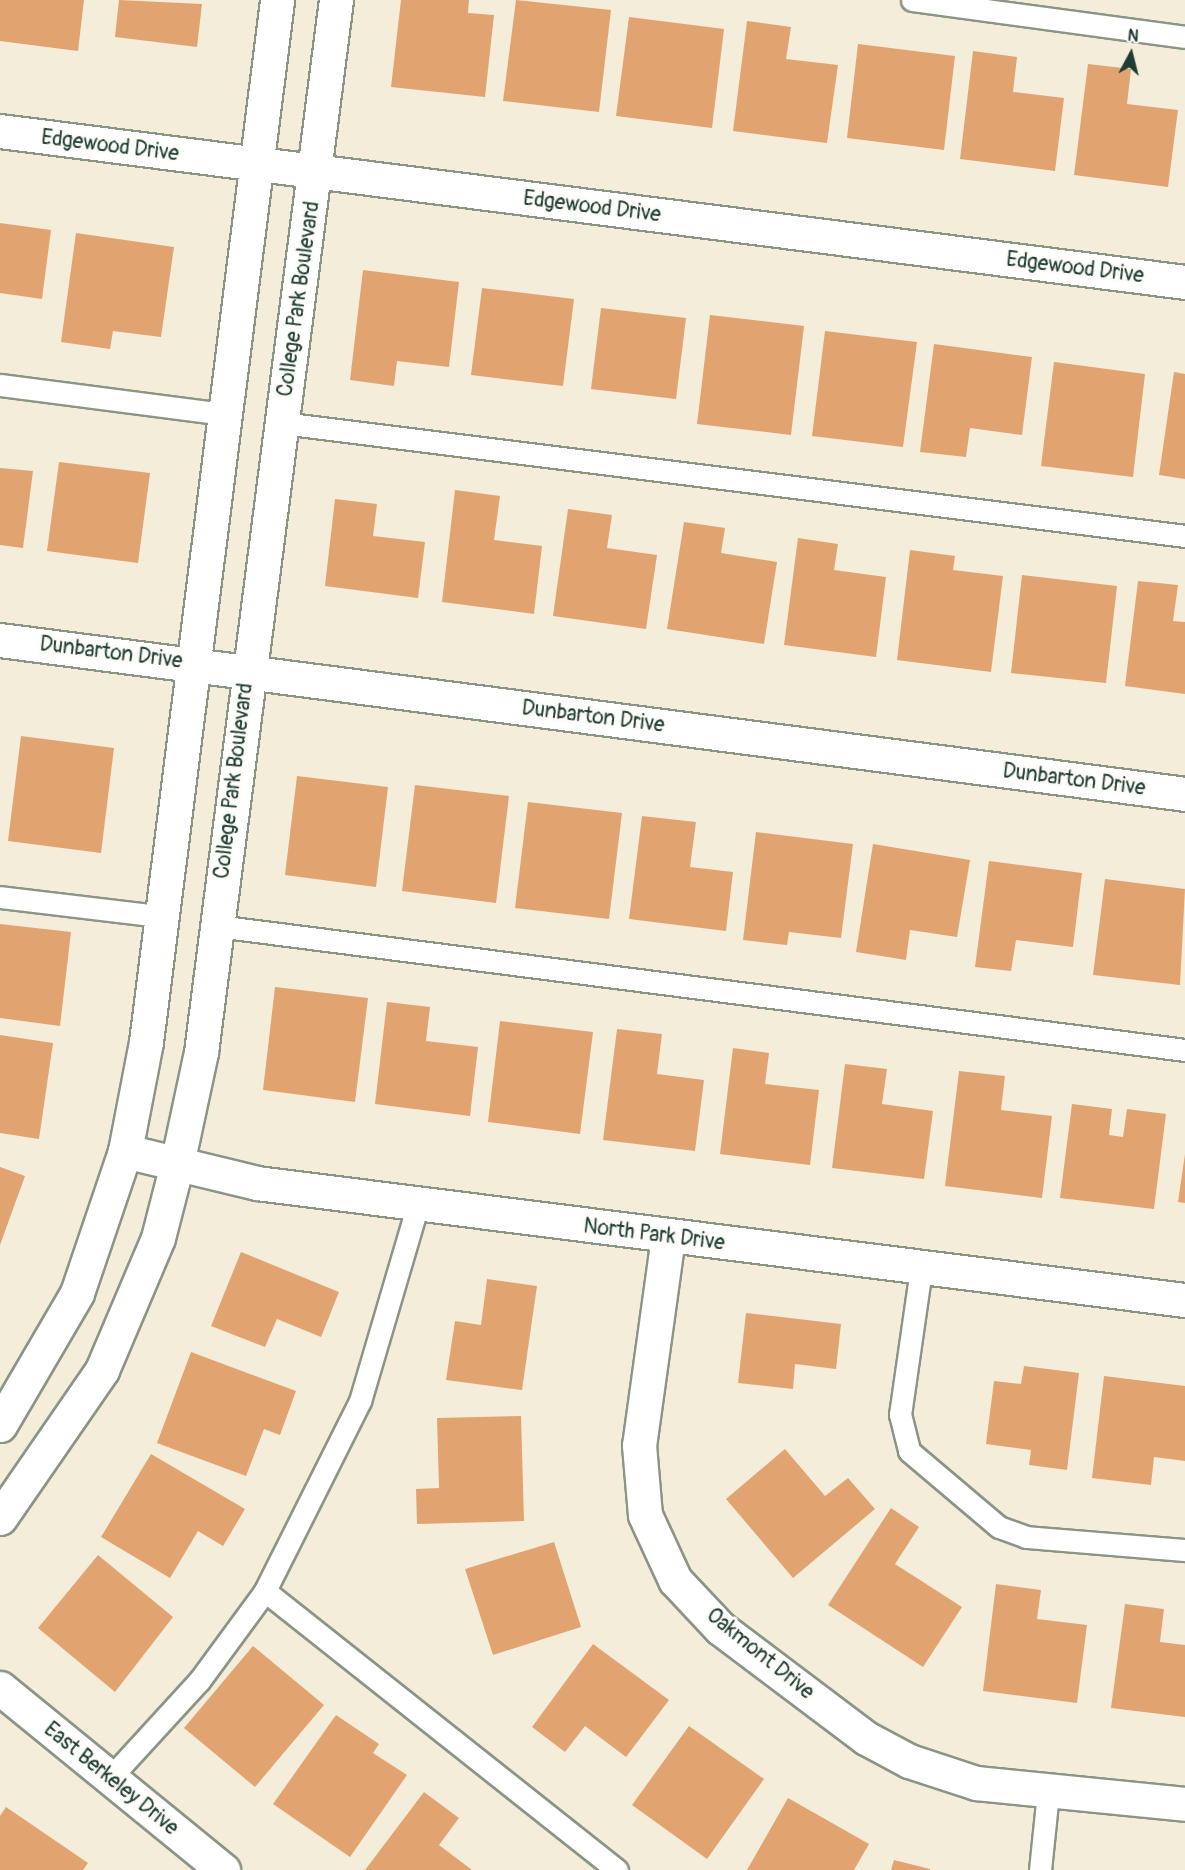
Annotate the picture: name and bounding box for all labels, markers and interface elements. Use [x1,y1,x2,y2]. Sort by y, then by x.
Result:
north arrow [1101,24,1161,84]
text: N [1127,26,1140,47]
street label: Edgewood Drive [40,125,180,167]
street label: Edgewood Drive [522,186,662,228]
street label: College Park Boulevard [273,200,325,398]
street label: Edgewood Drive [1005,247,1145,289]
street label: Dunbarton Drive [38,632,184,674]
street label: College Park Boulevard [209,682,259,880]
street label: Dunbarton Drive [520,696,666,738]
street label: Dunbarton Drive [1001,759,1147,801]
street label: North Park Drive [582,1214,726,1256]
street label: Oakmont Drive [701,1603,819,1705]
street label: East Berkeley Drive [39,1717,183,1841]

